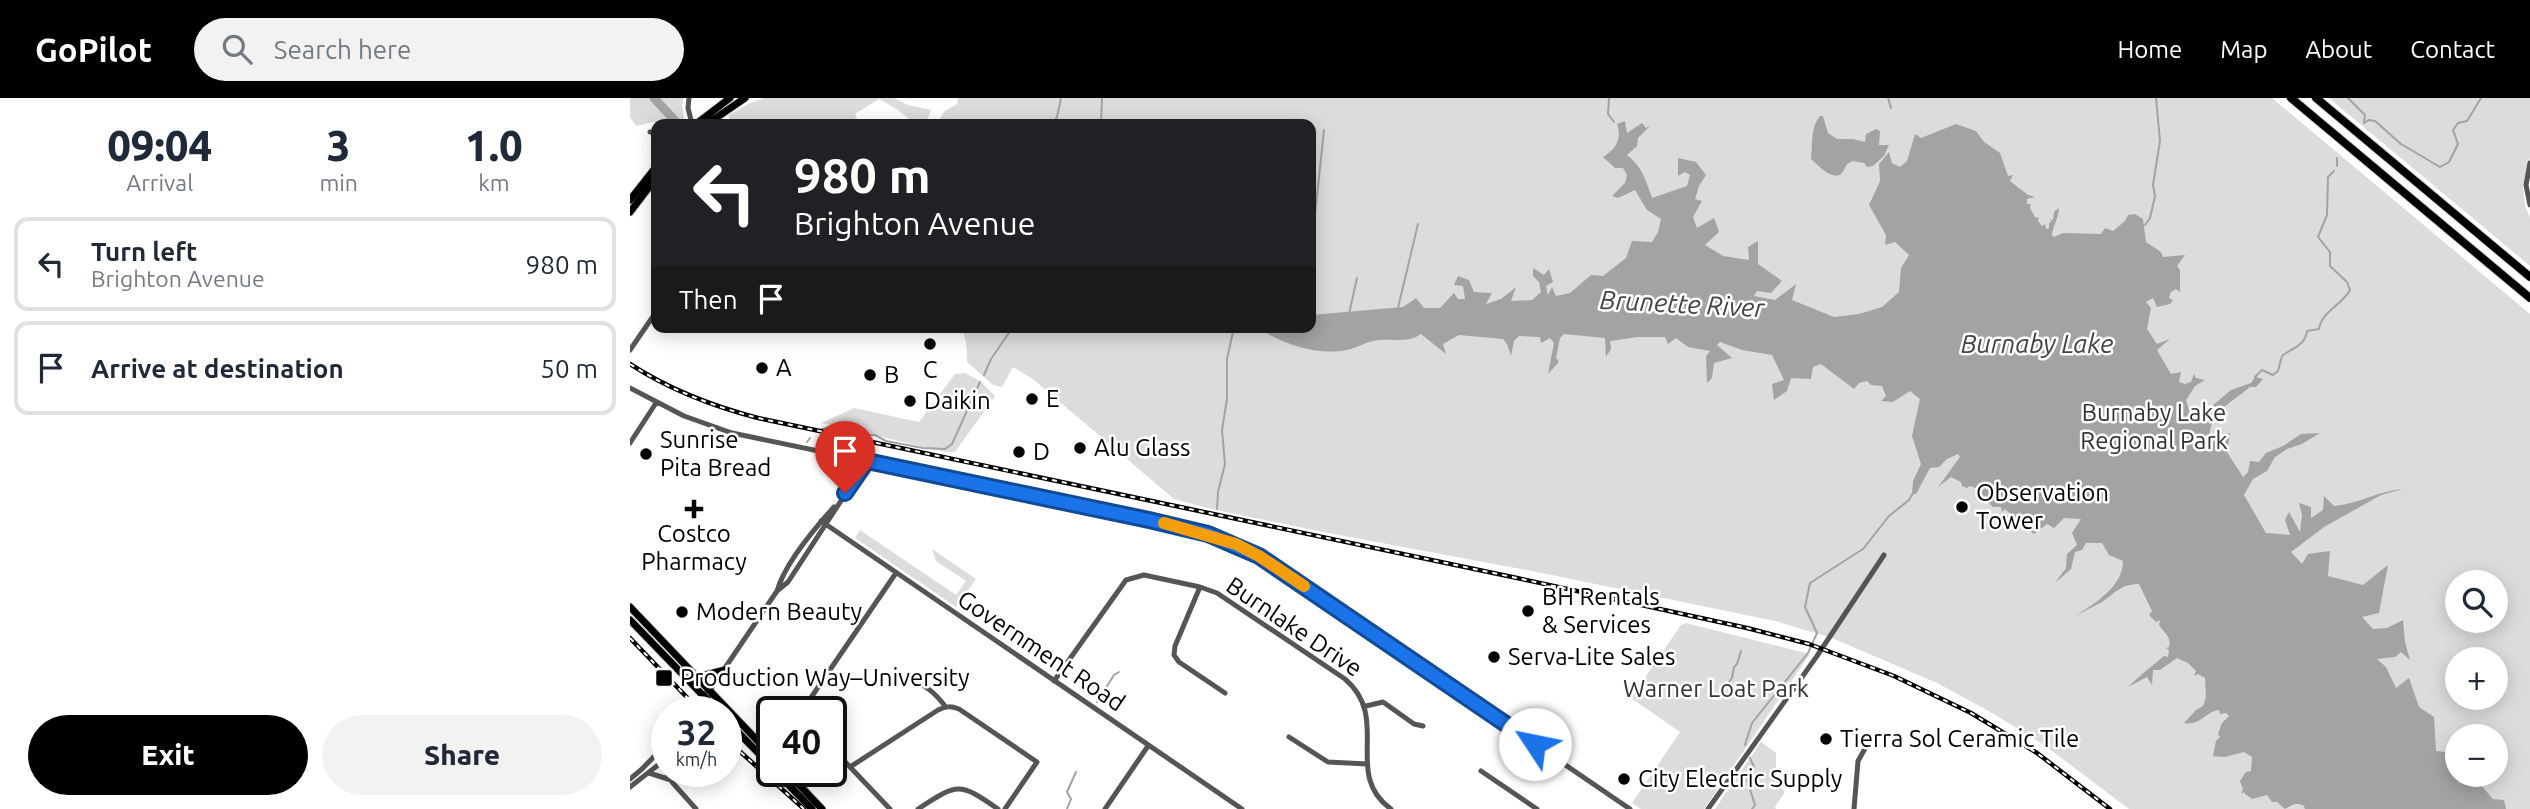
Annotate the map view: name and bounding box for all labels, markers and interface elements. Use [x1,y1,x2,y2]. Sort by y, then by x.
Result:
search box [194,18,684,81]
icon: search [218,30,256,68]
text: GoPilot [35,31,152,68]
text: Search here [274,35,411,64]
text: Home [2117,36,2182,63]
text: Map [2220,36,2267,63]
text: About [2305,36,2372,63]
text: Contact [2410,36,2495,63]
text: 09:04 [107,122,212,169]
text: 3 [327,122,351,169]
text: 1.0 [465,122,523,169]
icon: left [679,147,770,238]
text: 980 m [794,147,931,202]
text: Arrival [126,170,193,195]
text: min [319,170,358,195]
text: km [478,170,510,195]
text: Brighton Avenue [794,205,1036,241]
text: Turn left [91,237,197,266]
icon: left [32,245,70,283]
text: 980 m [526,250,598,279]
text: Brighton Avenue [91,266,265,291]
icon: arrive [752,280,790,318]
text: Then [679,285,738,314]
water label: Brunette River [1599,285,1766,322]
water label: Burnaby Lake [1961,329,2113,358]
marker: C [922,336,938,352]
icon: arrive [32,349,70,387]
text: Arrive at destination [91,354,344,383]
text: 50 m [540,354,598,383]
place label: A [776,354,792,381]
place label: C [923,356,938,383]
marker: A [754,360,770,376]
place label: B [884,361,899,388]
marker: B [862,367,878,383]
place label: E [1046,385,1059,412]
place label: Daikin [924,387,991,414]
marker: E [1024,391,1040,407]
marker: Daikin [902,393,918,409]
park label: Burnaby Lake Regional Park [2080,399,2228,454]
pin [815,421,875,493]
place label: Sunrise Pita Bread [660,426,771,481]
icon: arrive [826,432,864,470]
place label: Alu Glass [1094,434,1191,461]
place label: D [1033,438,1050,465]
marker: Alu Glass [1072,440,1088,456]
marker: D [1011,444,1027,460]
marker: Sunrise Pita Bread [638,446,654,462]
place label: Observation Tower [1976,479,2109,534]
marker: Observation Tower [1954,499,1970,515]
marker: Costco Pharmacy [686,501,702,517]
place label: Costco Pharmacy [641,520,747,575]
map controls [2445,570,2508,787]
button: search [2445,570,2508,633]
street label: Burnlake Drive [1221,571,1367,682]
place label: BH Rentals & Services [1542,583,1660,638]
street label: Government Road [953,585,1130,716]
place label: Modern Beauty [696,598,862,625]
marker: BH Rentals & Services [1520,603,1536,619]
marker: Modern Beauty [674,604,690,620]
place label: Serva-Lite Sales [1508,643,1675,670]
button: + [2445,647,2508,710]
marker: Serva-Lite Sales [1486,649,1502,665]
place label: Production Way–University [680,664,970,691]
marker: Production Way–University [654,668,674,688]
park label: Warner Loat Park [1623,675,1809,702]
speed limit sign: 40 [756,696,847,787]
position arrow [1498,707,1572,781]
text: 32 [677,712,716,752]
button: Exit [28,715,308,795]
button: Share [322,715,602,795]
button: − [2445,724,2508,787]
place label: Tierra Sol Ceramic Tile [1840,725,2079,752]
marker: Tierra Sol Ceramic Tile [1818,731,1834,747]
text: km/h [676,749,717,769]
place label: City Electric Supply [1638,765,1843,792]
marker: City Electric Supply [1616,771,1632,787]

